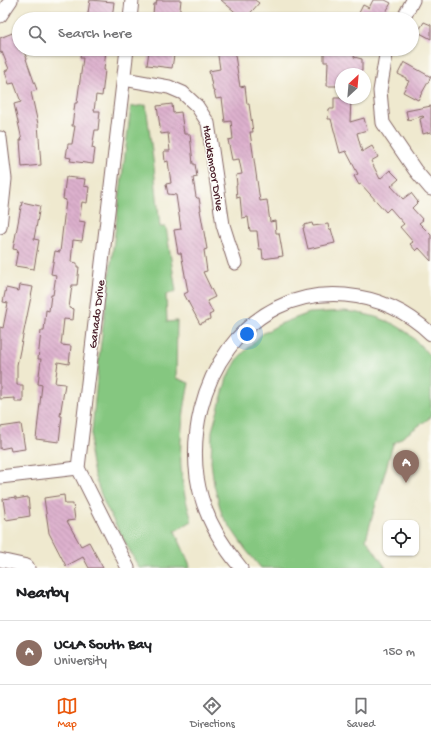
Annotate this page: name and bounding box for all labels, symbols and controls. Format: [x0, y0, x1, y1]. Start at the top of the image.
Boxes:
search box [12, 12, 419, 56]
icon: search [26, 23, 48, 45]
text: Search here [58, 25, 132, 43]
north arrow [335, 68, 371, 104]
street label: Hawksmoor Drive [198, 124, 226, 213]
street label: Ganado Drive [87, 278, 109, 349]
your location [237, 324, 257, 344]
pin: A [393, 450, 419, 483]
map controls [383, 520, 419, 556]
button: locate [383, 520, 419, 556]
text: Nearby [16, 584, 69, 604]
text: UCLA South Bay [54, 636, 152, 654]
text: A [25, 645, 33, 660]
text: 150 m [383, 645, 415, 660]
text: University [54, 654, 107, 669]
tab: Map [56, 695, 78, 731]
tab: Directions [190, 695, 235, 731]
tab: Saved [347, 695, 375, 731]

